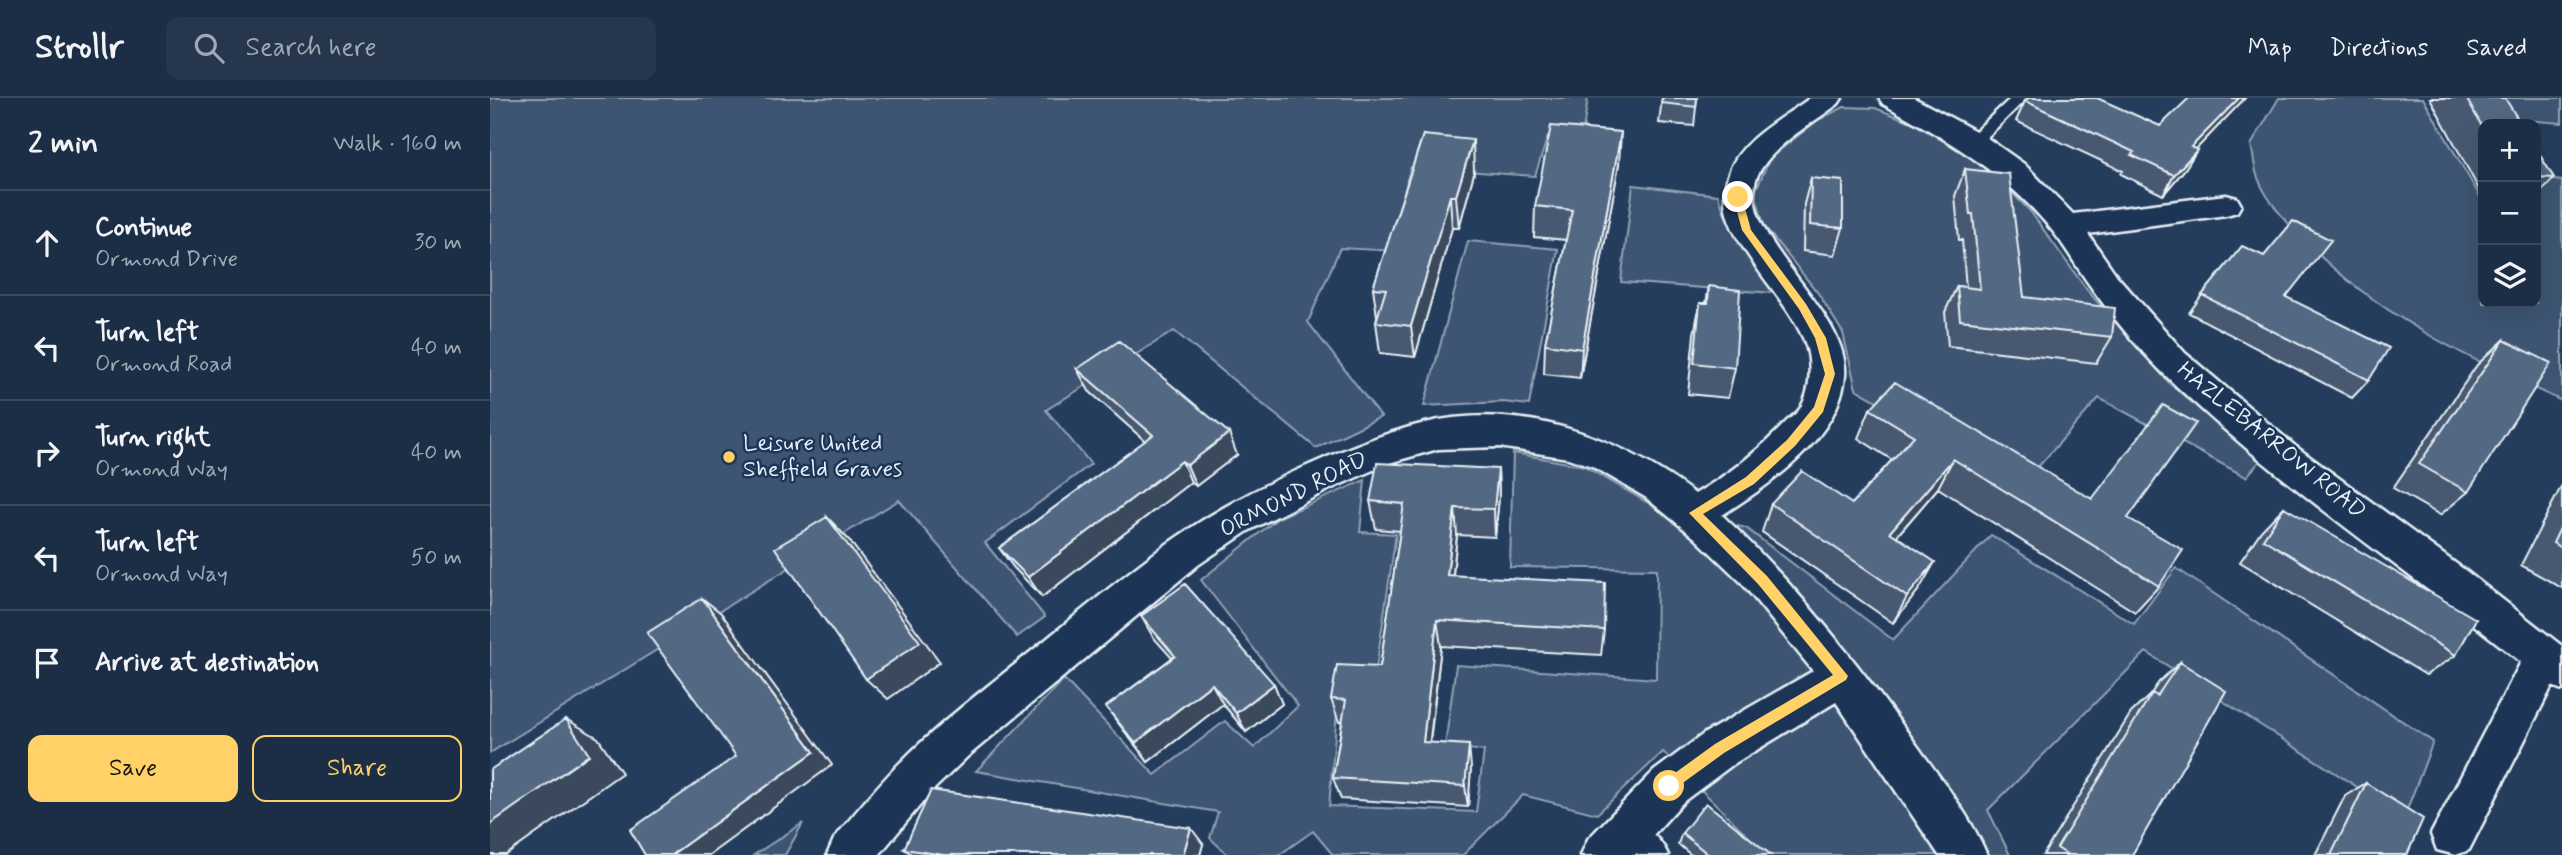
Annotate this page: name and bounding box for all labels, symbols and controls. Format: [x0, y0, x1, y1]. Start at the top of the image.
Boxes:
search box [166, 17, 656, 80]
text: Strollr [35, 26, 124, 70]
icon: search [190, 29, 228, 67]
text: Search here [246, 31, 377, 65]
text: Map [2248, 33, 2292, 64]
text: Directions [2330, 33, 2428, 64]
text: Saved [2466, 33, 2527, 64]
map controls [2478, 119, 2541, 308]
button: + [2478, 119, 2541, 182]
text: 2 min [28, 124, 98, 163]
text: Walk · 160 m [333, 129, 462, 159]
route end [1722, 181, 1753, 212]
button: − [2478, 182, 2541, 245]
text: Continue [95, 211, 192, 245]
icon: ahead [28, 224, 66, 262]
text: 30 m [414, 228, 462, 258]
text: Ormond Drive [95, 245, 238, 275]
button: layers [2478, 245, 2541, 308]
text: Turn left [95, 316, 199, 350]
icon: left [28, 329, 66, 367]
text: 40 m [411, 333, 462, 363]
text: Ormond Road [95, 350, 232, 380]
street label: HAZLEBARROW ROAD [2170, 355, 2372, 527]
text: Turn right [95, 421, 211, 455]
place label: Leisure United Sheffield Graves [743, 429, 902, 485]
icon: right [28, 434, 66, 472]
text: 40 m [411, 438, 462, 468]
street label: ORMOND ROAD [1215, 445, 1373, 545]
marker: Leisure United Sheffield Graves [721, 449, 737, 465]
text: Ormond Way [95, 455, 228, 485]
text: Turn left [95, 526, 199, 560]
icon: left [28, 539, 66, 577]
text: 50 m [411, 543, 462, 573]
text: Ormond Way [95, 560, 228, 590]
icon: arrive [28, 644, 66, 682]
text: Arrive at destination [95, 646, 319, 680]
button: Save [28, 735, 238, 802]
button: Share [252, 735, 462, 802]
route start [1653, 770, 1684, 801]

